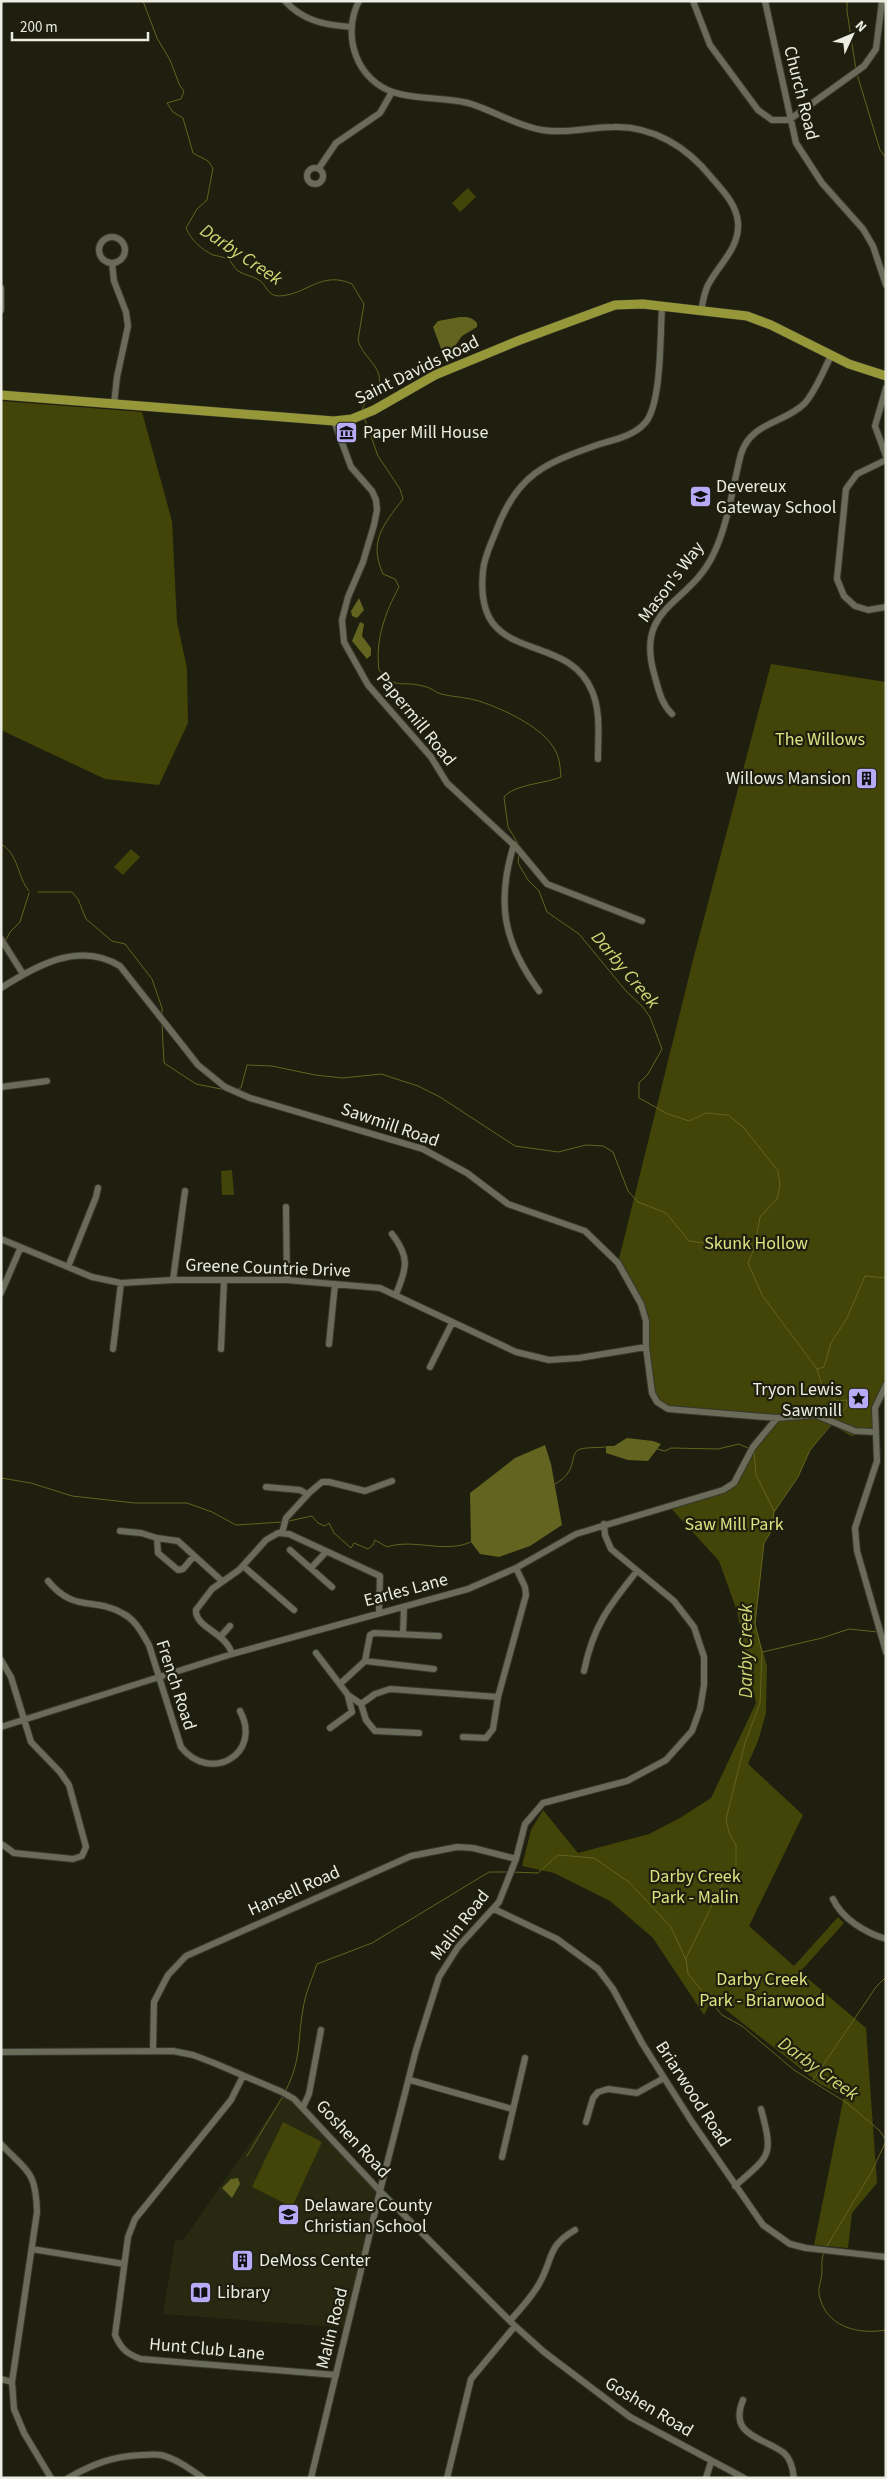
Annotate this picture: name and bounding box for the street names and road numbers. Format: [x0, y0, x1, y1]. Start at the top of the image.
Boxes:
street label: Church Road [777, 43, 825, 143]
street label: Saint Davids Road [351, 329, 483, 411]
street label: Mason's Way [632, 536, 710, 628]
street label: Papermill Road [370, 667, 462, 771]
street label: Sawmill Road [338, 1097, 442, 1153]
street label: Greene Countrie Drive [185, 1253, 351, 1283]
street label: Earles Lane [361, 1567, 451, 1613]
street label: French Road [150, 1637, 202, 1733]
street label: Hansell Road [244, 1860, 344, 1922]
street label: Malin Road [425, 1884, 495, 1966]
street label: Briarwood Road [649, 2036, 737, 2152]
street label: Goshen Road [310, 2094, 396, 2184]
street label: Malin Road [310, 2285, 354, 2371]
street label: Hunt Club Lane [148, 2331, 266, 2367]
street label: Goshen Road [600, 2371, 698, 2443]

